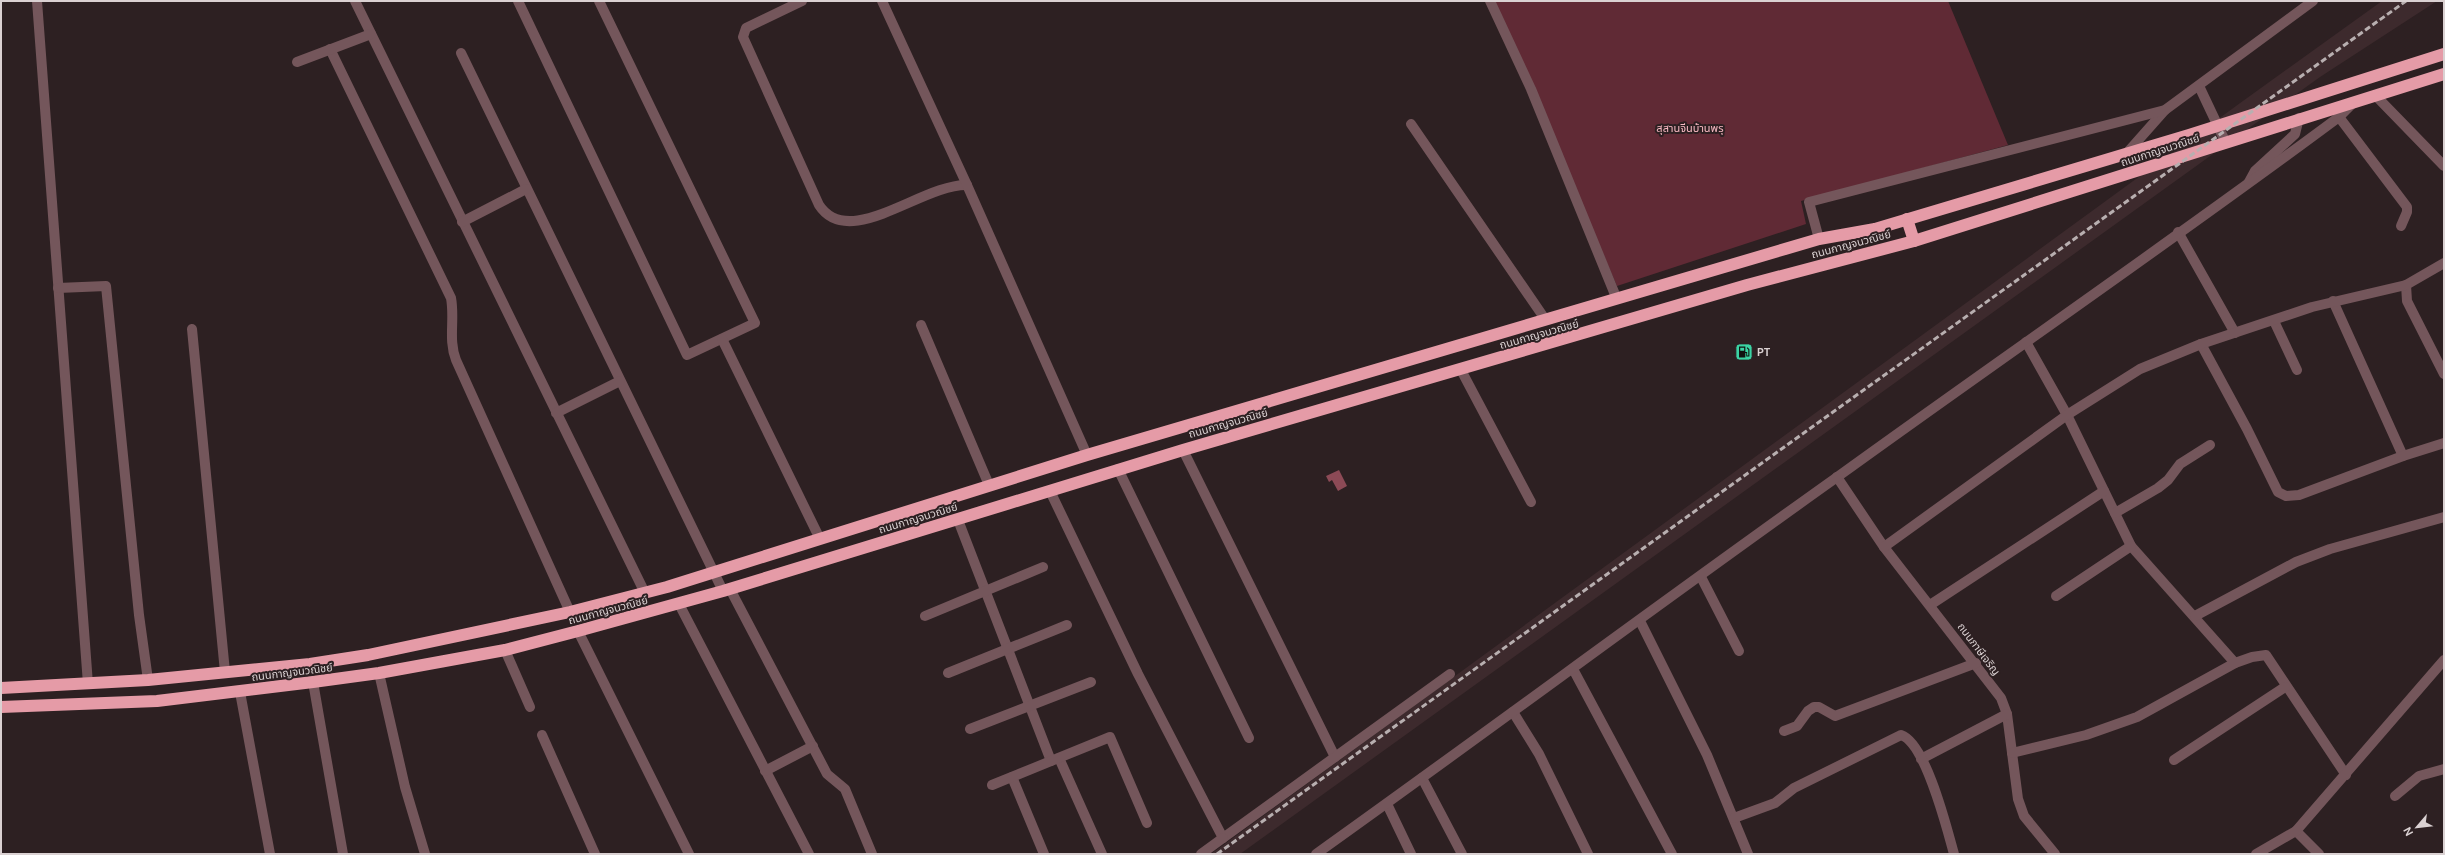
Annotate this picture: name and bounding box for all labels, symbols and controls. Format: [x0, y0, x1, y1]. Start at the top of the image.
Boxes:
park label: สุสานจีนบ้านพรุ [1656, 121, 1724, 135]
street label: ถนนกาญจนวณิชย์ [2119, 131, 2201, 169]
street label: ถนนกาญจนวณิชย์ [1810, 227, 1892, 261]
street label: ถนนกาญจนวณิชย์ [1498, 316, 1580, 352]
fuel station icon: PT [1734, 342, 1754, 362]
place label: PT [1757, 345, 1771, 359]
street label: ถนนกาญจนวณิชย์ [1187, 405, 1269, 441]
street label: ถนนกาญจนวณิชย์ [877, 499, 959, 537]
street label: ถนนกาญจนวณิชย์ [567, 593, 649, 627]
street label: ถนนภาษีเจริญ [1955, 620, 2003, 678]
street label: ถนนกาญจนวณิชย์ [251, 660, 334, 684]
north arrow [2397, 807, 2437, 847]
text: N [2400, 825, 2416, 839]

